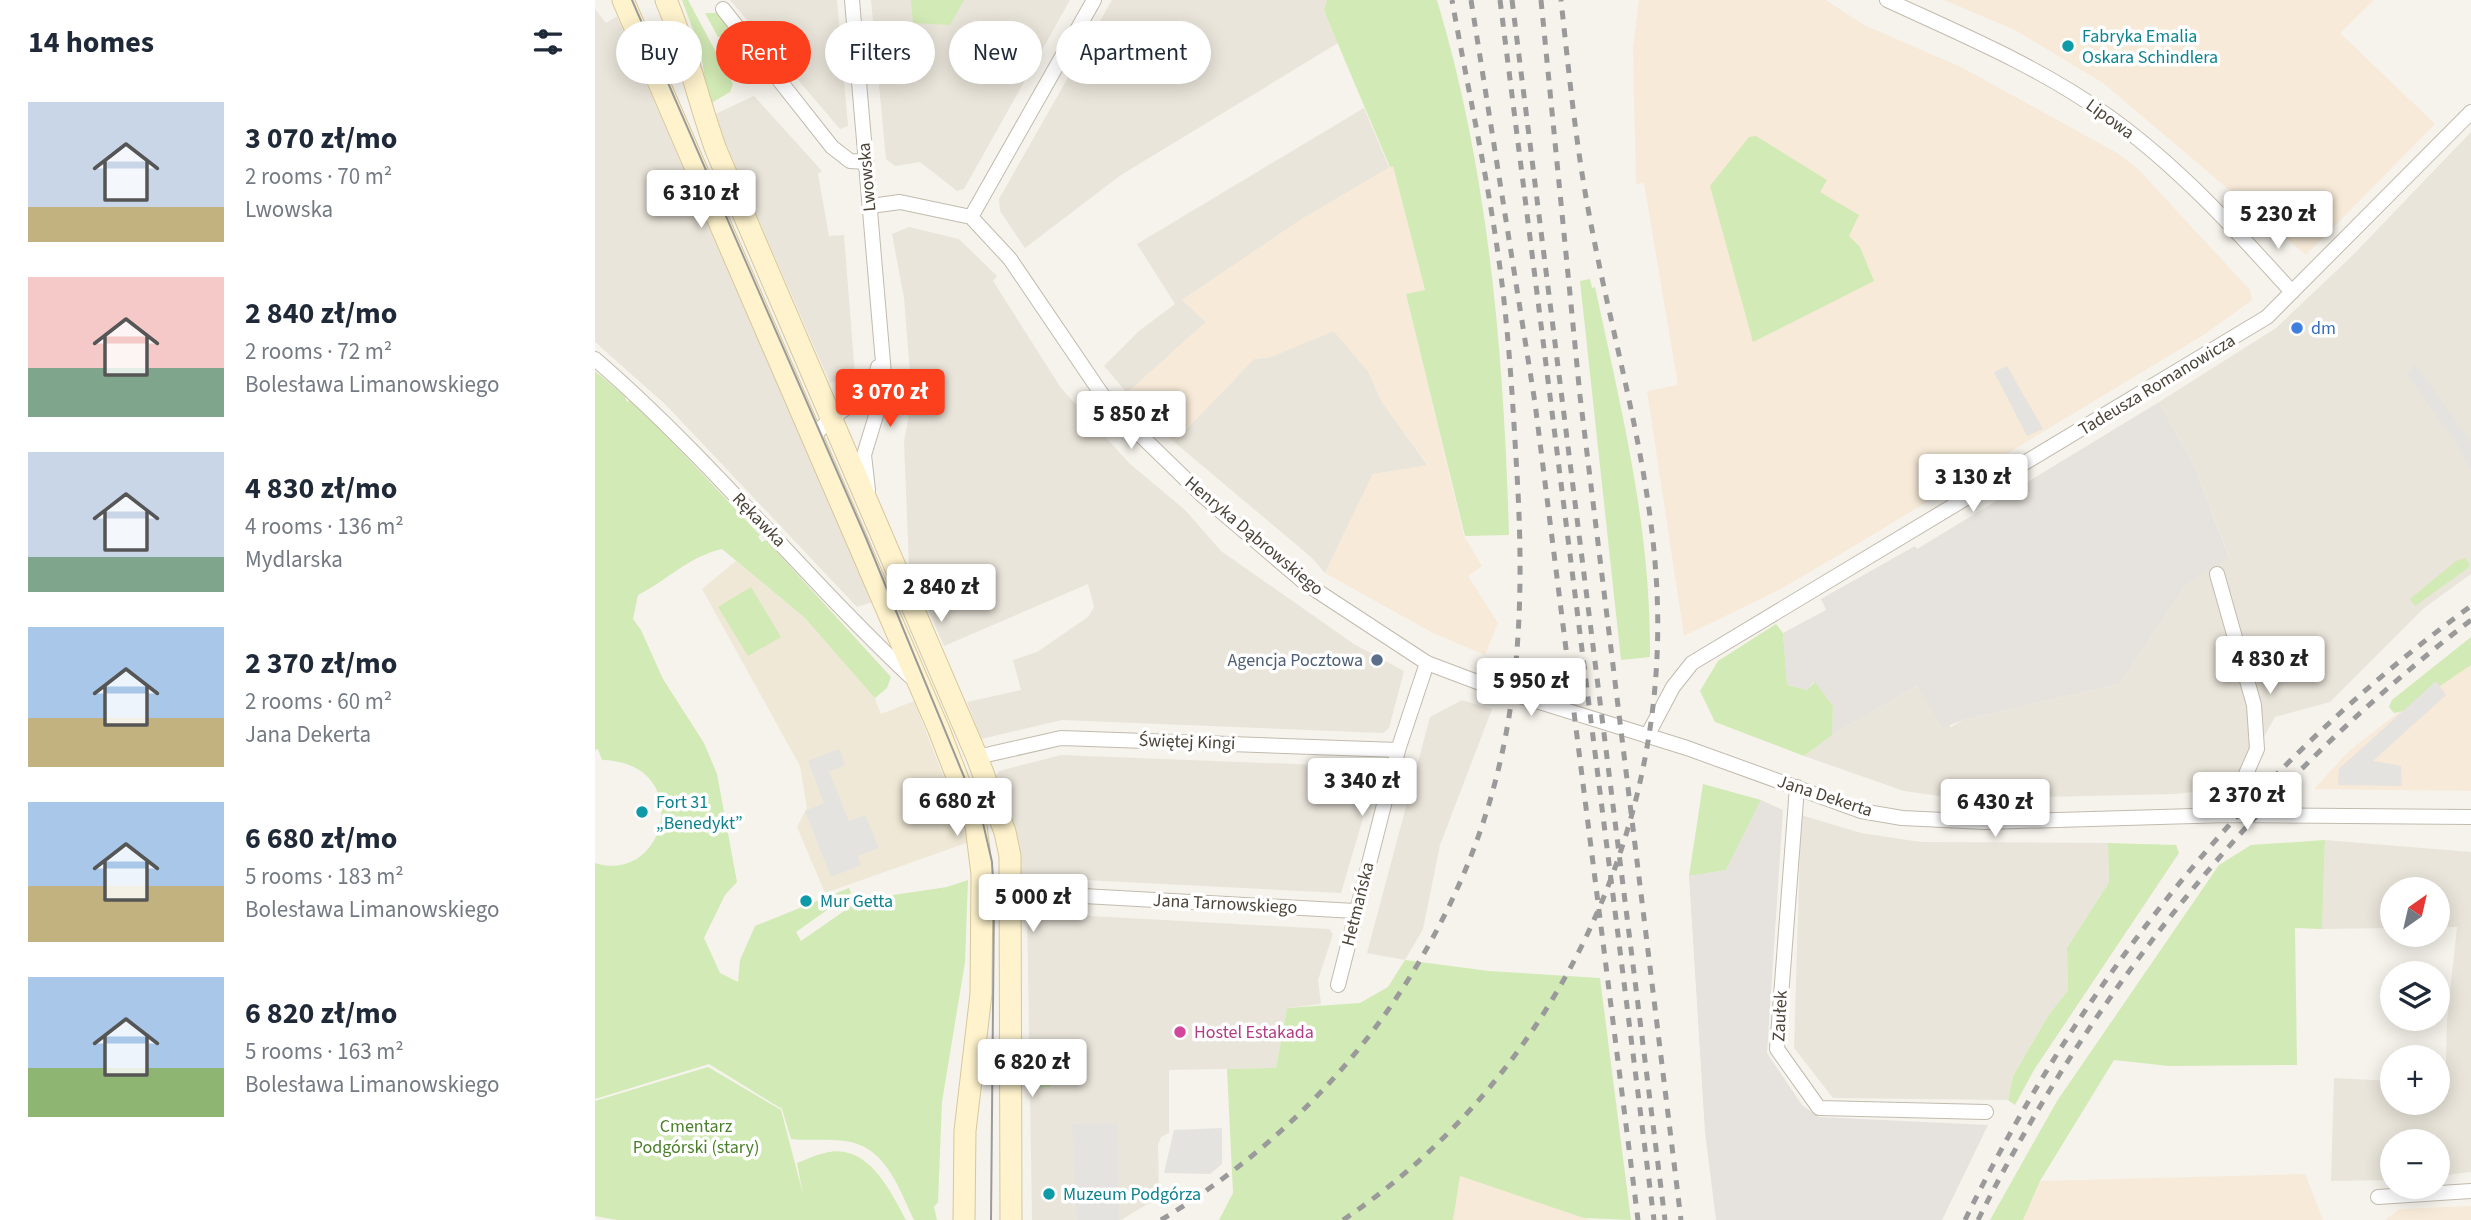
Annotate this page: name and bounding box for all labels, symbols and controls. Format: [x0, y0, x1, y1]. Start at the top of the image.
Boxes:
text: 14 homes [28, 21, 154, 64]
chip: Buy [616, 21, 702, 84]
chip: Rent [716, 21, 811, 84]
chip: Filters [825, 21, 935, 84]
chip: New [949, 21, 1042, 84]
chip: Apartment [1056, 21, 1211, 84]
icon: filters [529, 23, 567, 61]
place label: Fabryka Emalia Oskara Schindlera [2082, 24, 2218, 70]
marker: Fabryka Emalia Oskara Schindlera [2060, 38, 2076, 54]
street label: Lipowa [2081, 93, 2139, 145]
text: 3 070 zł/mo [245, 117, 397, 160]
icon: home [84, 130, 168, 214]
street label: Lwowska [852, 142, 882, 212]
text: 2 rooms · 70 m² [245, 160, 392, 193]
pin: 6 310 zł [629, 170, 773, 230]
text: 6 310 zł [663, 176, 739, 209]
pin: 5 230 zł [2206, 191, 2350, 251]
text: Lwowska [245, 193, 333, 226]
text: 5 230 zł [2240, 197, 2316, 230]
text: 2 840 zł/mo [245, 292, 397, 335]
icon: home [84, 305, 168, 389]
place label: dm [2311, 316, 2336, 341]
marker: dm [2289, 320, 2305, 336]
street label: Tadeusza Romanowicza [2074, 328, 2240, 442]
text: 2 rooms · 72 m² [245, 335, 392, 368]
text: Bolesława Limanowskiego [245, 368, 499, 401]
pin: 3 070 zł [818, 370, 962, 429]
text: 3 070 zł [852, 375, 928, 408]
pin: 5 850 zł [1059, 392, 1203, 451]
text: 5 850 zł [1093, 397, 1169, 430]
pin: 3 130 zł [1901, 454, 2045, 514]
text: 3 130 zł [1935, 460, 2011, 493]
text: 4 830 zł/mo [245, 467, 397, 510]
street label: Henryka Dąbrowskiego [1179, 470, 1329, 602]
icon: home [84, 480, 168, 564]
street label: Rękawka [727, 487, 791, 553]
text: 4 rooms · 136 m² [245, 510, 404, 543]
text: Mydlarska [245, 543, 343, 576]
pin: 2 840 zł [869, 564, 1013, 624]
text: 2 840 zł [903, 570, 979, 603]
pin: 4 830 zł [2198, 636, 2342, 696]
text: 2 370 zł/mo [245, 642, 397, 685]
text: 4 830 zł [2232, 642, 2308, 675]
place label: Agencja Pocztowa [1228, 648, 1363, 673]
marker: Agencja Pocztowa [1369, 652, 1385, 668]
icon: home [84, 655, 168, 739]
pin: 5 950 zł [1459, 658, 1603, 718]
text: 5 950 zł [1493, 664, 1569, 697]
text: 2 rooms · 60 m² [245, 685, 392, 718]
text: Jana Dekerta [245, 718, 371, 751]
street label: Świętej Kingi [1138, 728, 1236, 756]
pin: 3 340 zł [1290, 758, 1434, 818]
text: 3 340 zł [1324, 764, 1400, 797]
street label: Jana Dekerta [1774, 769, 1876, 823]
pin: 2 370 zł [2175, 772, 2319, 832]
pin: 6 680 zł [885, 778, 1029, 838]
text: 2 370 zł [2209, 778, 2285, 811]
pin: 6 430 zł [1923, 780, 2067, 839]
text: 6 680 zł [919, 784, 995, 817]
text: 6 430 zł [1957, 785, 2033, 818]
place label: Fort 31 „Benedykt” [656, 790, 743, 836]
marker: Fort 31 „Benedykt” [634, 804, 650, 820]
text: 6 680 zł/mo [245, 817, 397, 860]
icon: home [84, 830, 168, 914]
street label: Hetmańska [1335, 859, 1381, 949]
text: 5 rooms · 183 m² [245, 860, 404, 893]
pin: 5 000 zł [961, 874, 1105, 934]
north arrow [2380, 877, 2450, 947]
map controls [2380, 877, 2450, 1199]
text: 5 000 zł [995, 880, 1071, 913]
street label: Jana Tarnowskiego [1152, 888, 1298, 920]
place label: Mur Getta [820, 889, 893, 914]
text: Bolesława Limanowskiego [245, 893, 499, 926]
marker: Mur Getta [798, 893, 814, 909]
button: layers [2380, 961, 2450, 1031]
street label: Zaułek [1766, 990, 1794, 1042]
text: 6 820 zł/mo [245, 992, 397, 1035]
icon: home [84, 1005, 168, 1089]
place label: Hostel Estakada [1194, 1020, 1314, 1045]
marker: Hostel Estakada [1172, 1024, 1188, 1040]
text: 5 rooms · 163 m² [245, 1035, 404, 1068]
pin: 6 820 zł [960, 1040, 1104, 1099]
text: 6 820 zł [994, 1045, 1070, 1078]
button: + [2380, 1045, 2450, 1115]
text: Bolesława Limanowskiego [245, 1068, 499, 1101]
park label: Cmentarz Podgórski (stary) [633, 1114, 759, 1160]
button: − [2380, 1129, 2450, 1199]
place label: Muzeum Podgórza [1063, 1182, 1201, 1207]
marker: Muzeum Podgórza [1041, 1186, 1057, 1202]

